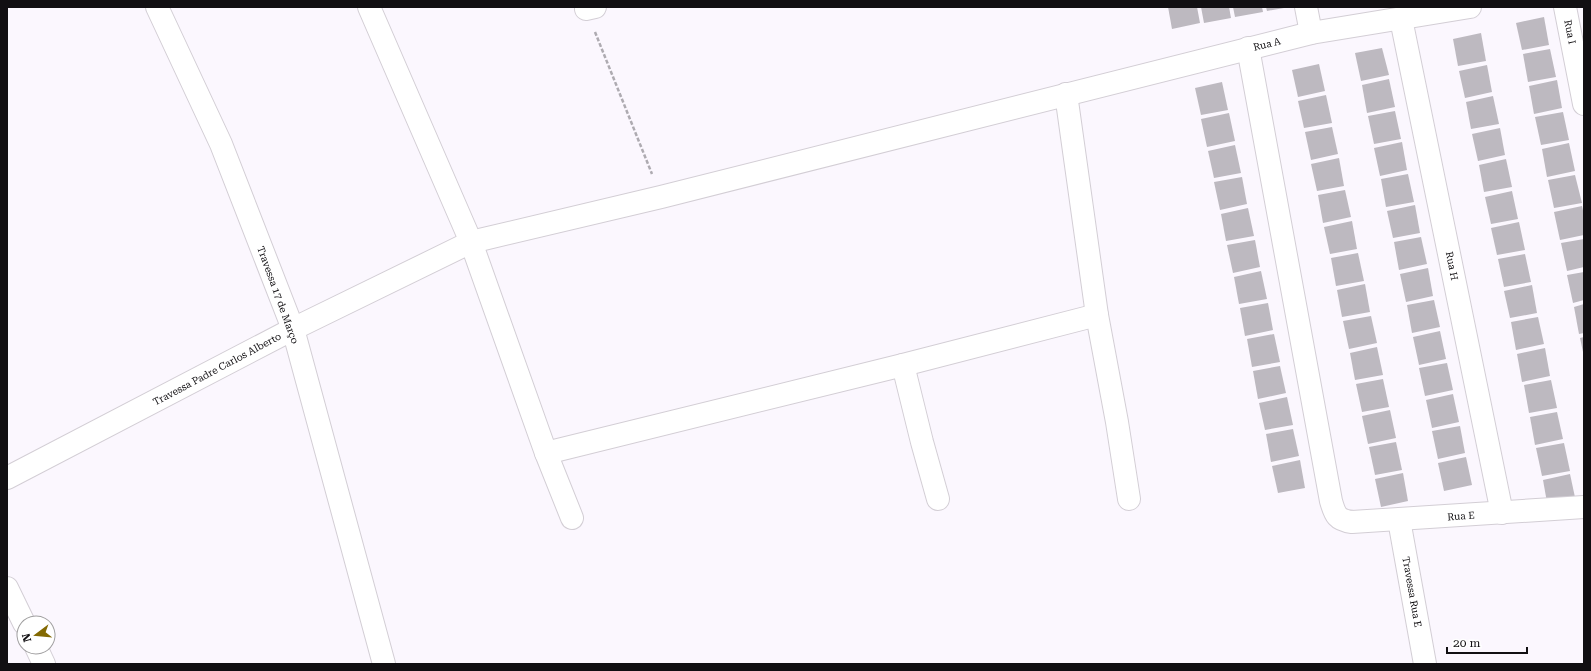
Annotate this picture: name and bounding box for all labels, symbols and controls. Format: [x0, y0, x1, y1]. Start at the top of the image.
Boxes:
street label: Rua I [1562, 19, 1578, 45]
street label: Rua A [1252, 35, 1282, 53]
street label: Travessa 17 de Março [255, 245, 301, 345]
street label: Rua H [1444, 251, 1460, 281]
street label: Travessa Padre Carlos Alberto [151, 330, 283, 408]
street label: Rua E [1447, 510, 1475, 522]
street label: Travessa Rua E [1400, 556, 1424, 628]
north arrow [16, 615, 56, 655]
scale bar [1447, 629, 1527, 655]
text: N [19, 631, 34, 643]
text: 20 m [1453, 636, 1480, 650]

